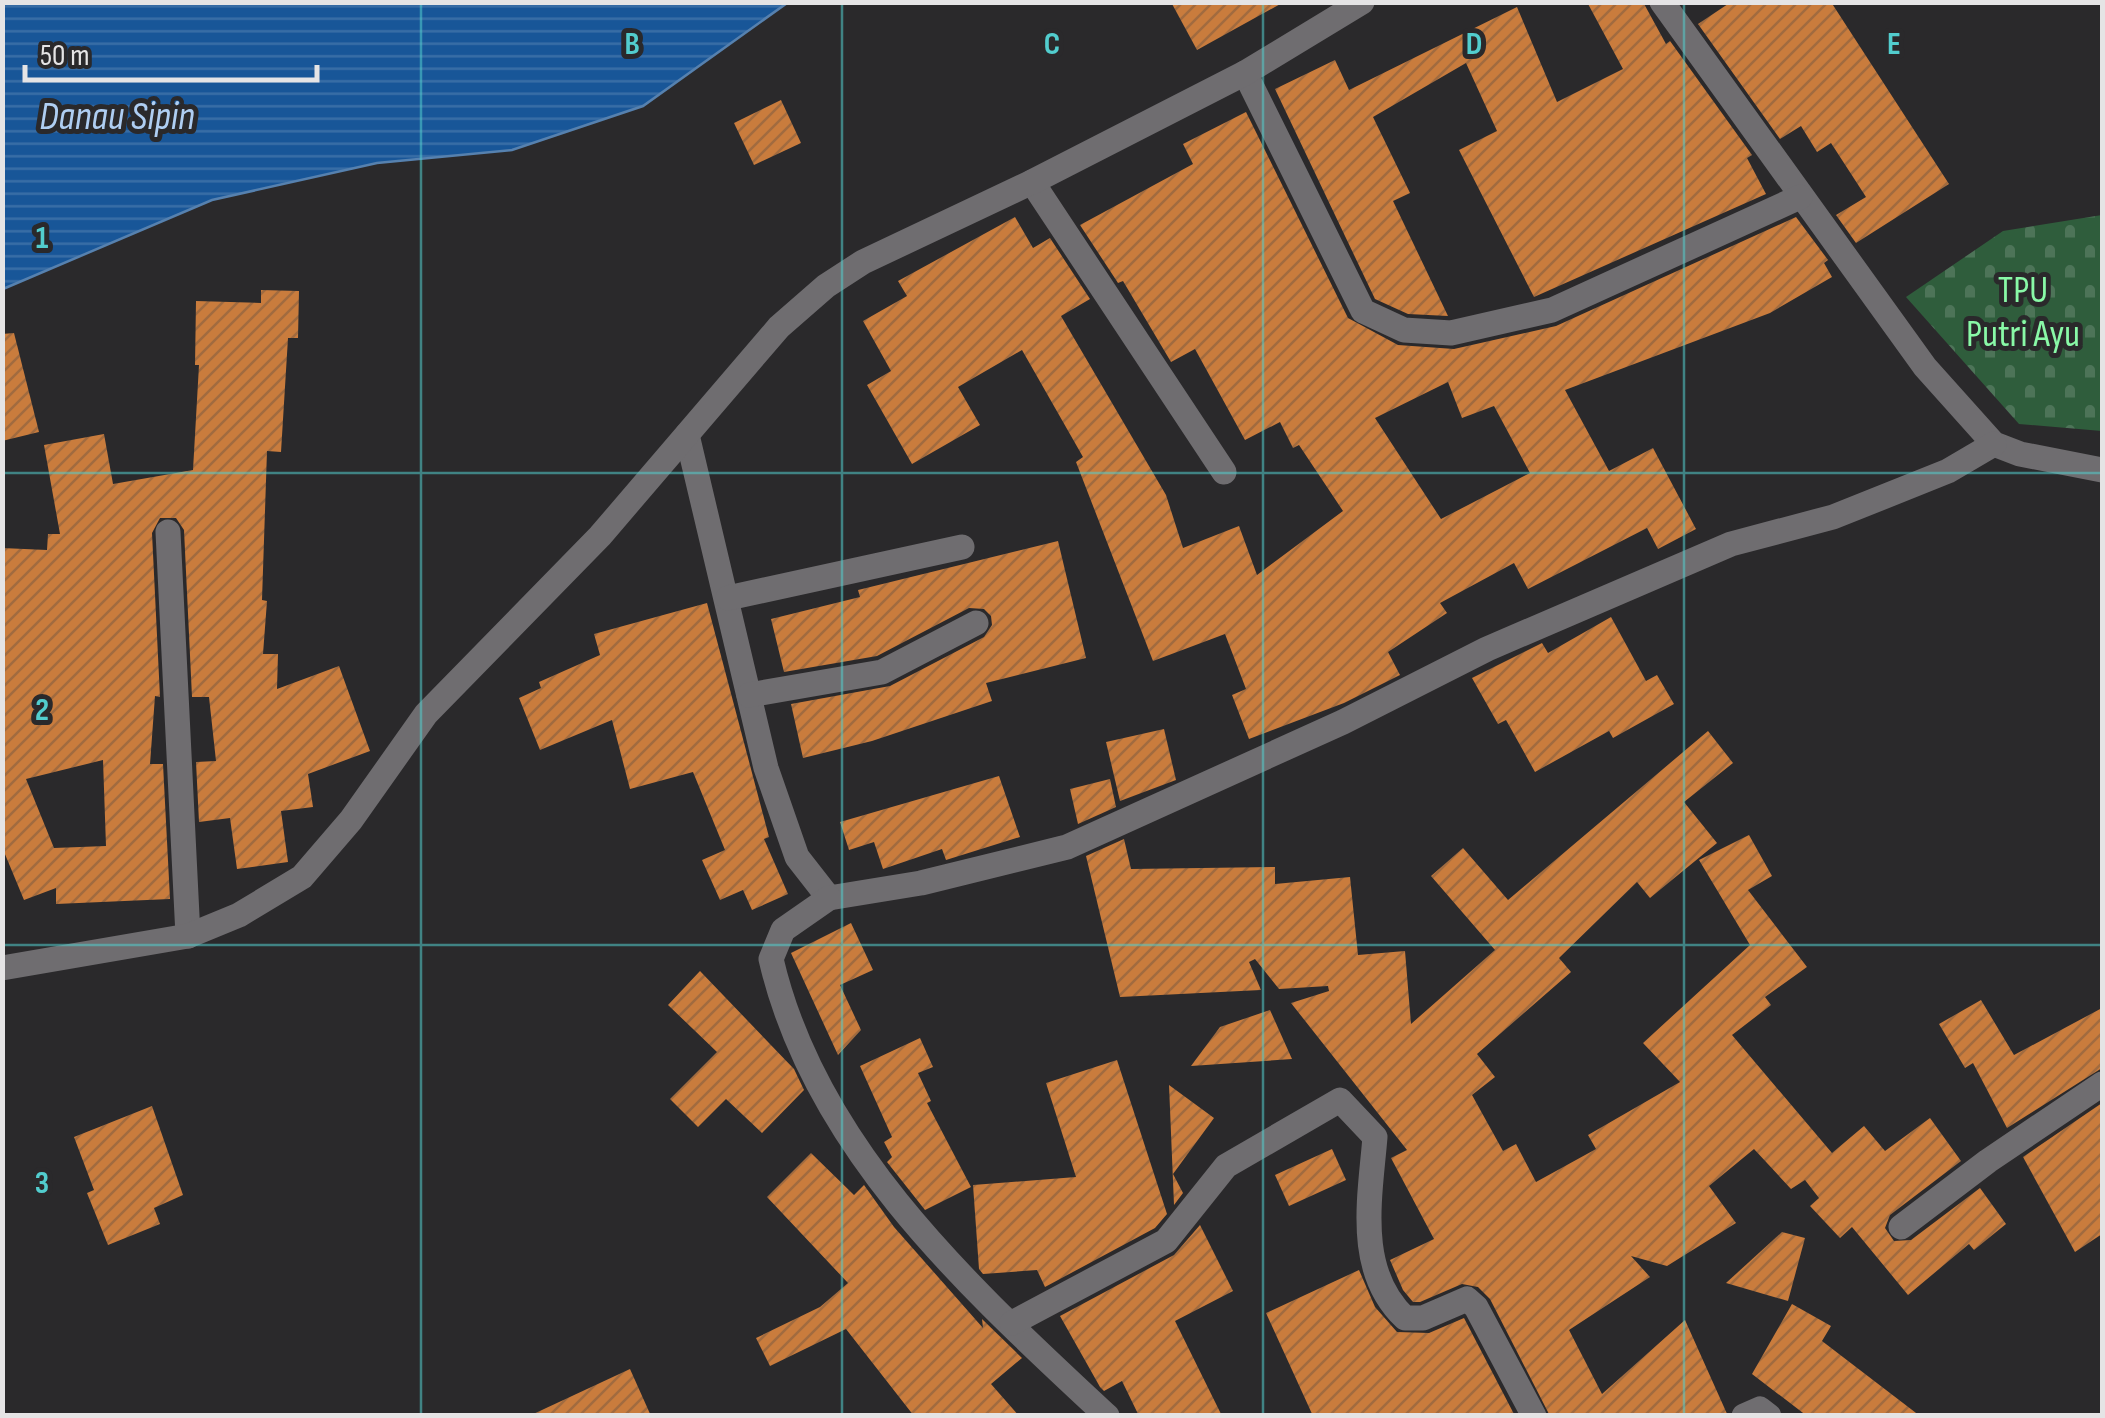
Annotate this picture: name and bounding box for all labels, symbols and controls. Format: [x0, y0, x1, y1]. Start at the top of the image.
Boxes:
scale bar [25, 20, 318, 82]
text: B [624, 25, 640, 64]
text: C [1044, 25, 1060, 64]
text: D [1466, 25, 1482, 64]
text: E [1887, 25, 1901, 64]
text: 50 m [40, 38, 89, 74]
water label: Danau Sipin [39, 93, 195, 141]
text: 1 [36, 219, 49, 258]
park label: TPU Putri Ayu [1966, 268, 2080, 357]
text: 2 [35, 691, 49, 730]
text: 3 [35, 1164, 49, 1203]

